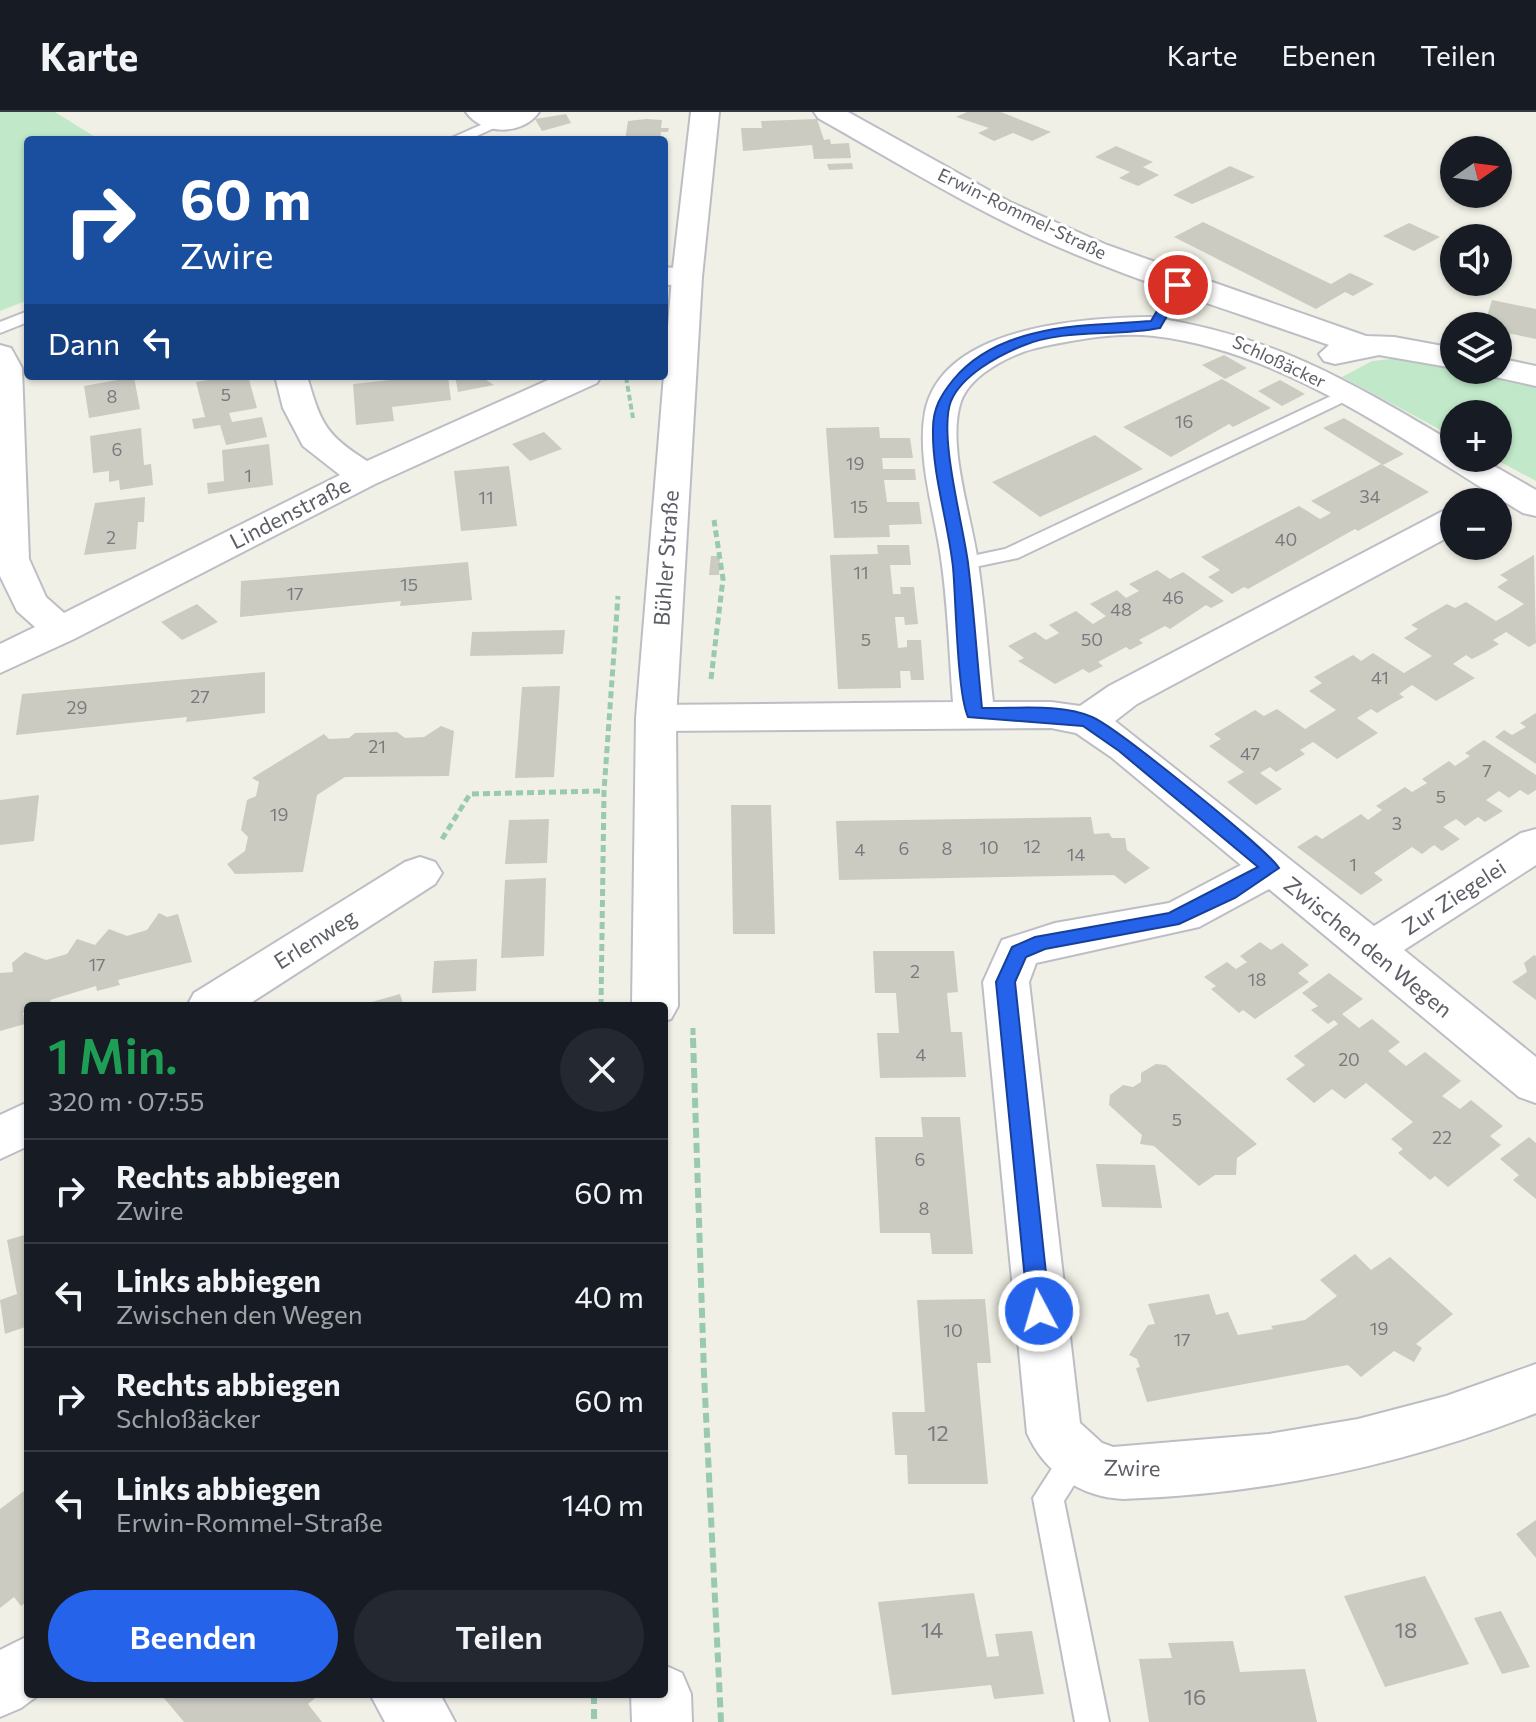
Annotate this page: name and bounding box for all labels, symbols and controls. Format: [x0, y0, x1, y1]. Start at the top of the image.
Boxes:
text: Karte [40, 32, 138, 79]
text: Karte [1167, 38, 1238, 72]
text: Ebenen [1282, 38, 1376, 72]
text: Teilen [1420, 38, 1496, 72]
north arrow [1440, 136, 1512, 208]
map controls [1440, 136, 1512, 560]
text: 60 m [180, 163, 311, 232]
street label: Erwin-Rommel-Straße [935, 163, 1110, 263]
icon: right [48, 168, 152, 272]
button: sound [1440, 224, 1512, 296]
text: Zwire [180, 232, 274, 276]
pin [1144, 251, 1212, 319]
icon: arrive [1156, 263, 1200, 307]
button: layers [1440, 312, 1512, 384]
icon: left [136, 320, 180, 364]
text: Dann [48, 324, 120, 361]
street label: Schloßäcker [1229, 330, 1329, 392]
house number: 5 [221, 383, 231, 405]
house number: 8 [107, 385, 118, 407]
button: + [1440, 400, 1512, 472]
house number: 16 [1175, 410, 1193, 432]
house number: 6 [112, 438, 122, 460]
house number: 19 [846, 452, 864, 474]
house number: 1 [244, 464, 252, 486]
street label: Lindenstraße [225, 471, 355, 554]
house number: 34 [1359, 485, 1381, 507]
house number: 11 [478, 486, 494, 508]
button: − [1440, 488, 1512, 560]
street label: Bühler Straße [647, 489, 684, 627]
house number: 15 [850, 495, 868, 517]
house number: 2 [106, 526, 116, 548]
house number: 40 [1275, 528, 1297, 550]
house number: 11 [853, 561, 869, 583]
house number: 15 [400, 573, 418, 595]
house number: 17 [286, 582, 304, 604]
house number: 46 [1162, 586, 1184, 608]
house number: 48 [1110, 598, 1132, 620]
house number: 5 [861, 628, 871, 650]
house number: 50 [1081, 628, 1103, 650]
house number: 41 [1371, 666, 1389, 688]
house number: 27 [190, 685, 210, 707]
house number: 29 [67, 696, 87, 718]
house number: 21 [368, 735, 386, 757]
house number: 47 [1240, 742, 1260, 764]
house number: 7 [1482, 759, 1492, 781]
house number: 5 [1436, 785, 1446, 807]
house number: 19 [270, 803, 288, 825]
house number: 3 [1392, 812, 1402, 834]
house number: 12 [1023, 835, 1041, 857]
house number: 10 [979, 836, 999, 858]
house number: 6 [899, 837, 909, 859]
house number: 8 [942, 837, 953, 859]
house number: 4 [855, 838, 866, 860]
house number: 14 [1067, 843, 1085, 865]
house number: 1 [1349, 853, 1357, 875]
street label: Zur Ziegelei [1397, 853, 1511, 940]
street label: Zwischen den Wegen [1279, 870, 1458, 1023]
street label: Erlenweg [269, 903, 361, 974]
house number: 17 [88, 953, 106, 975]
house number: 2 [910, 960, 920, 982]
house number: 18 [1248, 968, 1266, 990]
text: 1 Min. [48, 1025, 178, 1084]
button: close [560, 1028, 644, 1112]
house number: 4 [916, 1043, 927, 1065]
house number: 20 [1338, 1048, 1360, 1070]
text: 320 m · 07:55 [48, 1085, 204, 1116]
house number: 5 [1172, 1108, 1182, 1130]
house number: 22 [1432, 1126, 1452, 1148]
house number: 6 [915, 1148, 925, 1170]
text: Rechts abbiegen [116, 1157, 341, 1194]
icon: right [48, 1169, 92, 1213]
text: 60 m [574, 1173, 644, 1210]
text: Zwire [116, 1194, 184, 1225]
house number: 8 [919, 1197, 930, 1219]
text: Links abbiegen [116, 1261, 321, 1298]
position arrow [997, 1269, 1081, 1353]
icon: left [48, 1273, 92, 1317]
text: 40 m [575, 1277, 644, 1314]
text: Zwischen den Wegen [116, 1298, 363, 1329]
house number: 19 [1370, 1317, 1388, 1339]
house number: 10 [943, 1319, 963, 1341]
house number: 17 [1173, 1328, 1191, 1350]
text: Rechts abbiegen [116, 1365, 341, 1402]
icon: right [48, 1377, 92, 1421]
text: 60 m [574, 1381, 644, 1418]
text: Schloßäcker [116, 1402, 261, 1433]
house number: 12 [927, 1419, 949, 1446]
street label: Zwire [1103, 1454, 1161, 1481]
text: Links abbiegen [116, 1469, 321, 1506]
icon: left [48, 1481, 92, 1525]
text: 140 m [562, 1485, 644, 1522]
text: Erwin-Rommel-Straße [116, 1506, 383, 1537]
button: Beenden [48, 1590, 338, 1682]
button: Teilen [354, 1590, 644, 1682]
house number: 14 [921, 1616, 943, 1643]
house number: 18 [1395, 1616, 1417, 1643]
house number: 16 [1184, 1683, 1206, 1710]

